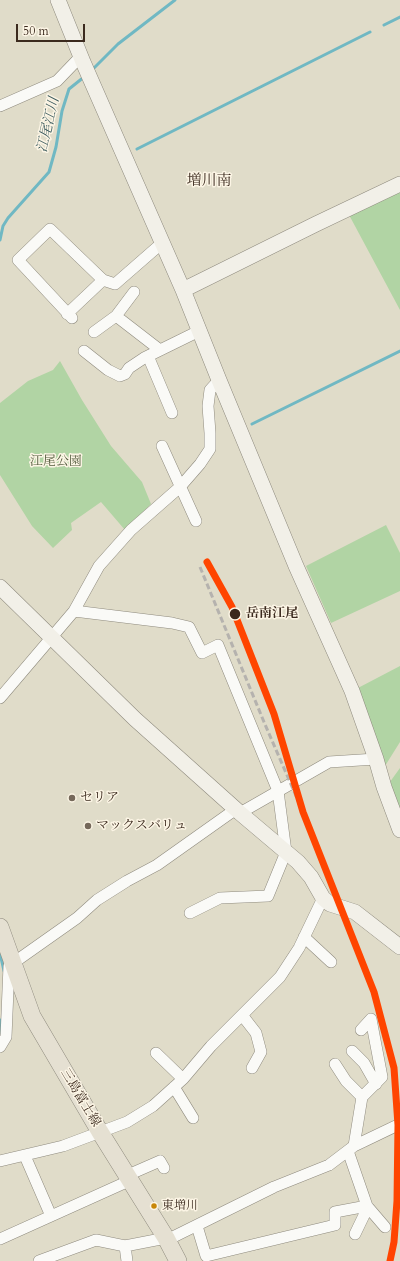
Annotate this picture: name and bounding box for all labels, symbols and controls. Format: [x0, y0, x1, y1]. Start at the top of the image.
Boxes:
scale bar [18, 16, 87, 42]
text: 50 m [23, 23, 49, 39]
water label: 江尾江川 [35, 96, 63, 154]
district label: 増川南 [187, 173, 231, 191]
park label: 江尾公園 [30, 454, 82, 470]
place label: 岳南江尾 [246, 606, 298, 622]
marker: 岳南江尾 [228, 607, 242, 621]
place label: セリア [80, 790, 119, 806]
marker: セリア [67, 793, 77, 803]
place label: マックスバリュ [96, 818, 187, 834]
marker: マックスバリュ [83, 821, 93, 831]
street label: 三島富士線 [57, 1066, 103, 1130]
place label: 東増川 [162, 1199, 198, 1213]
marker: 東増川 [149, 1201, 159, 1211]

